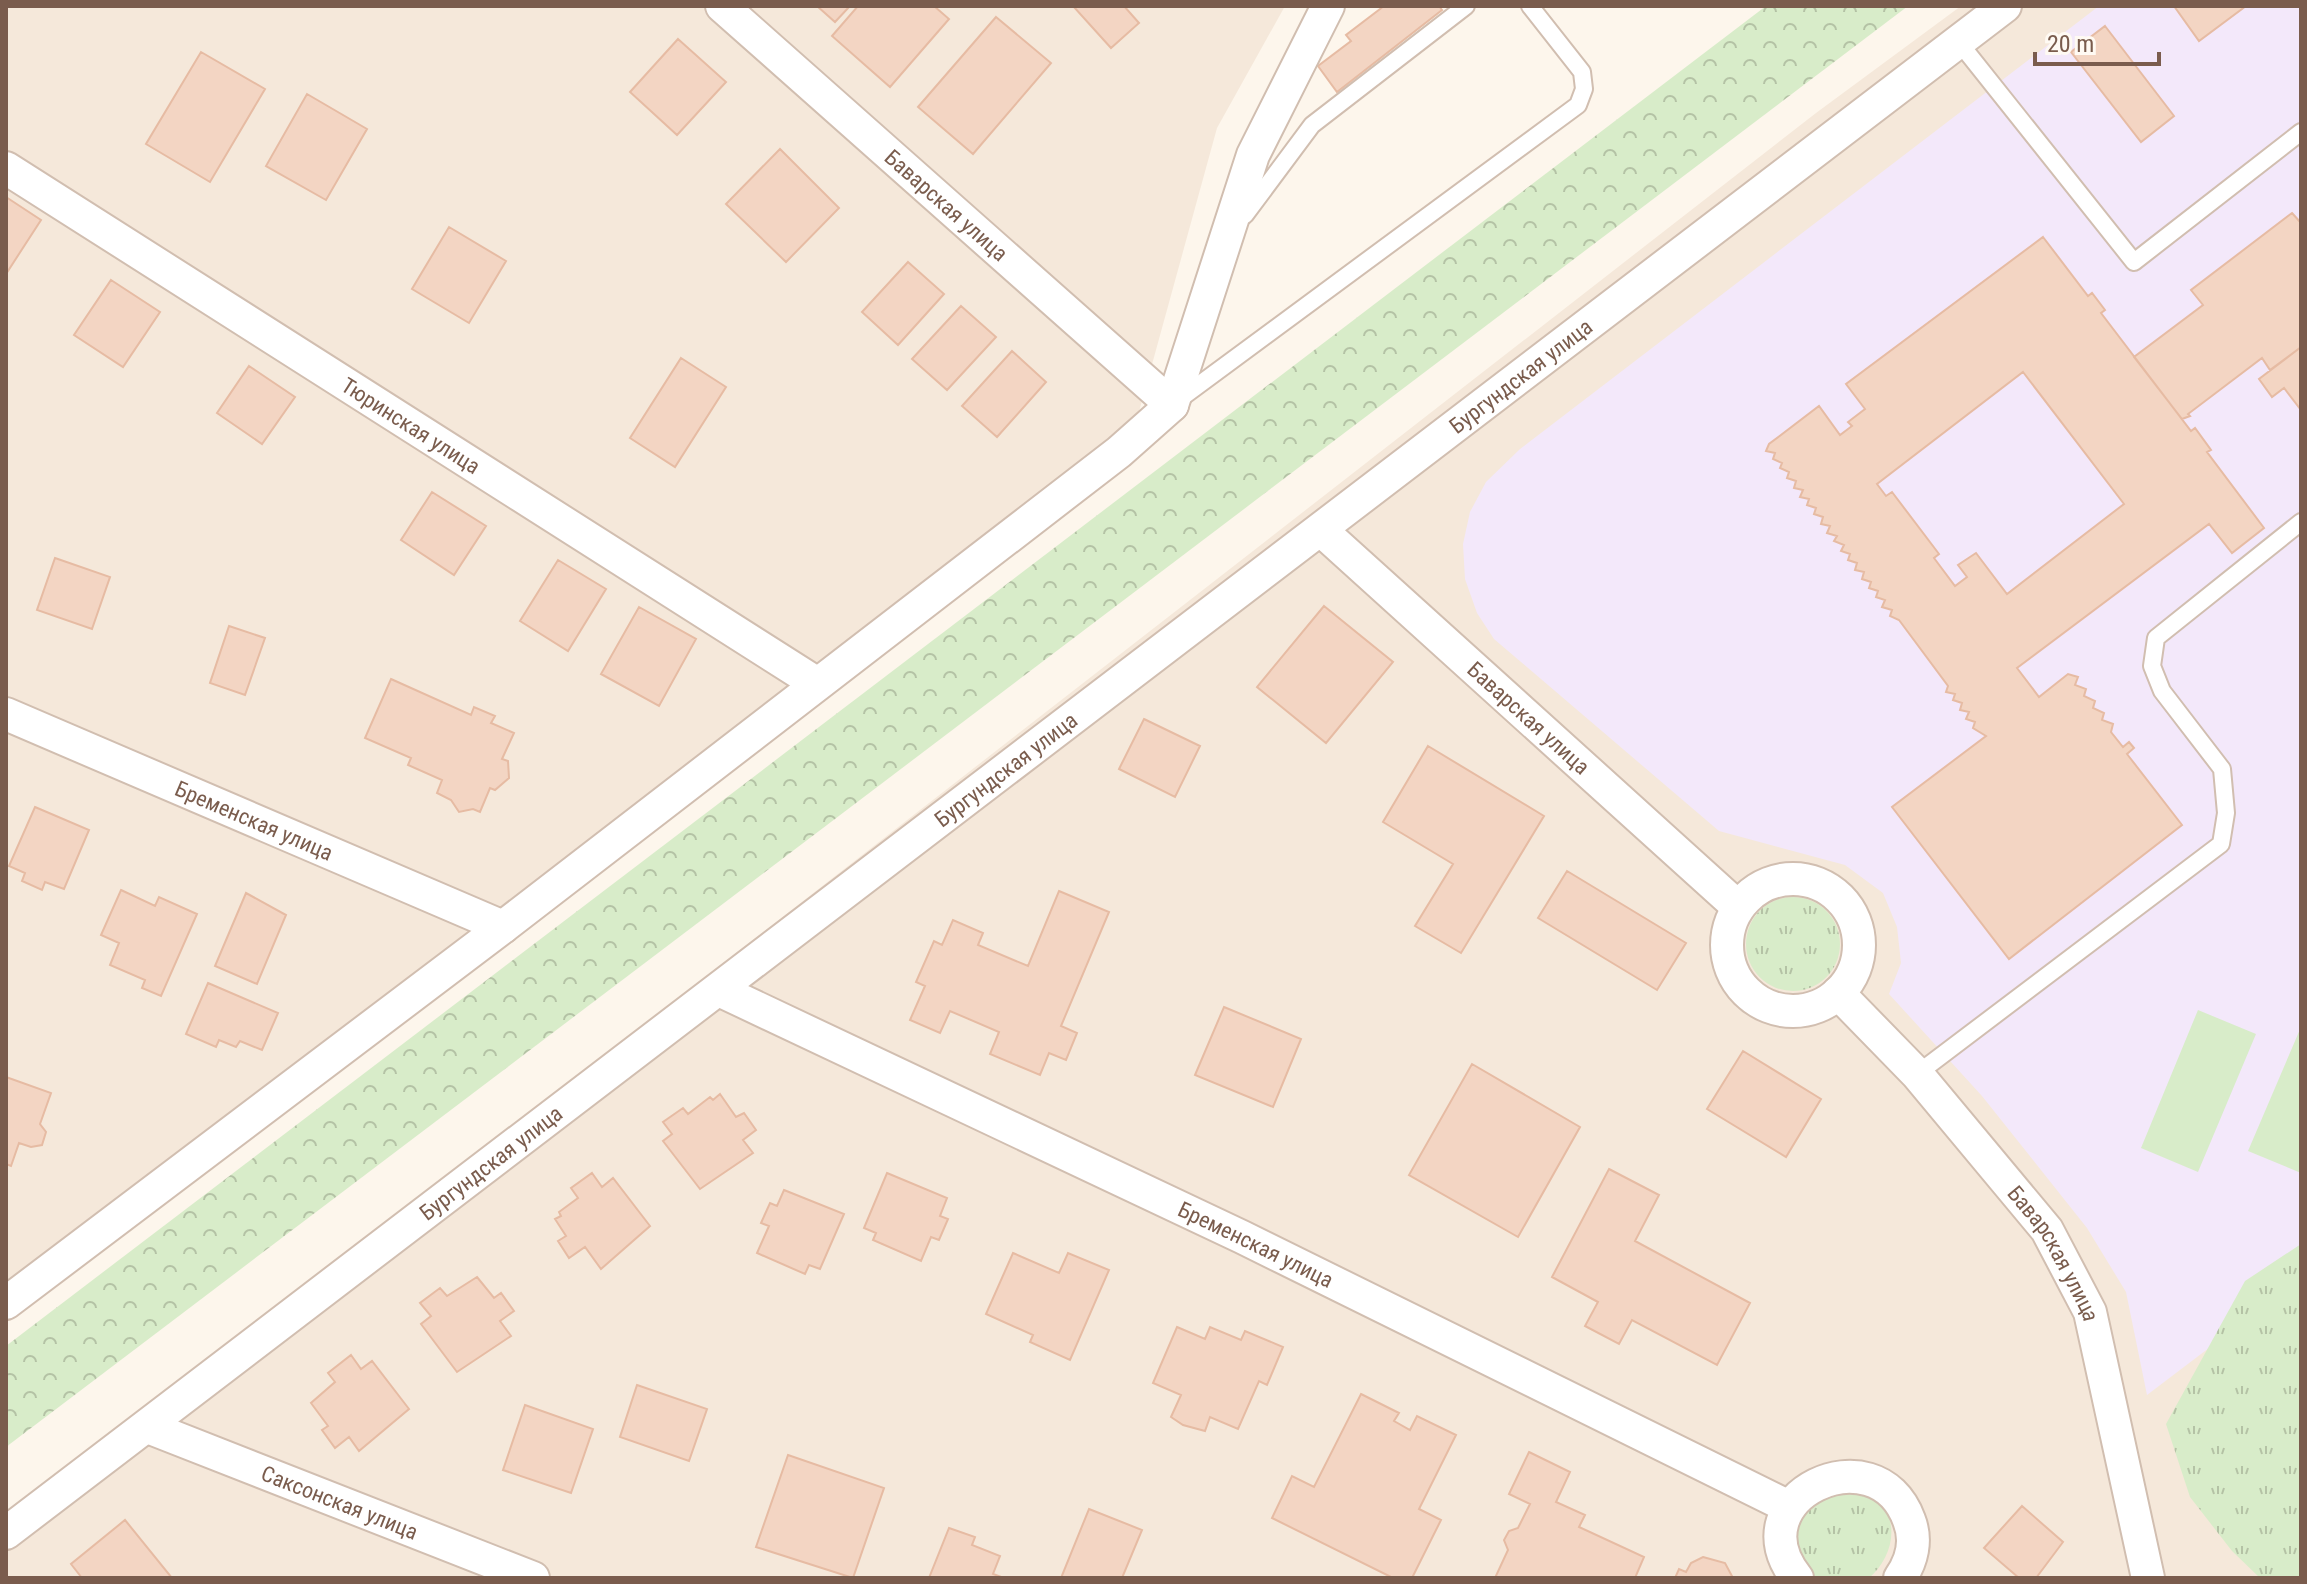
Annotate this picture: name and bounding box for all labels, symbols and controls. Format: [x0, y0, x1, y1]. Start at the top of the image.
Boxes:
scale bar [2035, 16, 2159, 66]
text: 20 m [2047, 30, 2094, 58]
street label: Баварская улица [880, 145, 1013, 266]
street label: Бургундская улица [1445, 314, 1597, 439]
street label: Тюринская улица [337, 373, 485, 479]
street label: Баварская улица [1462, 657, 1594, 780]
street label: Бургундская улица [930, 707, 1082, 832]
street label: Бременская улица [171, 776, 337, 866]
street label: Бургундская улица [415, 1101, 567, 1225]
street label: Баварская улица [2002, 1181, 2104, 1323]
street label: Бременская улица [1174, 1197, 1337, 1293]
street label: Саксонская улица [258, 1461, 421, 1545]

